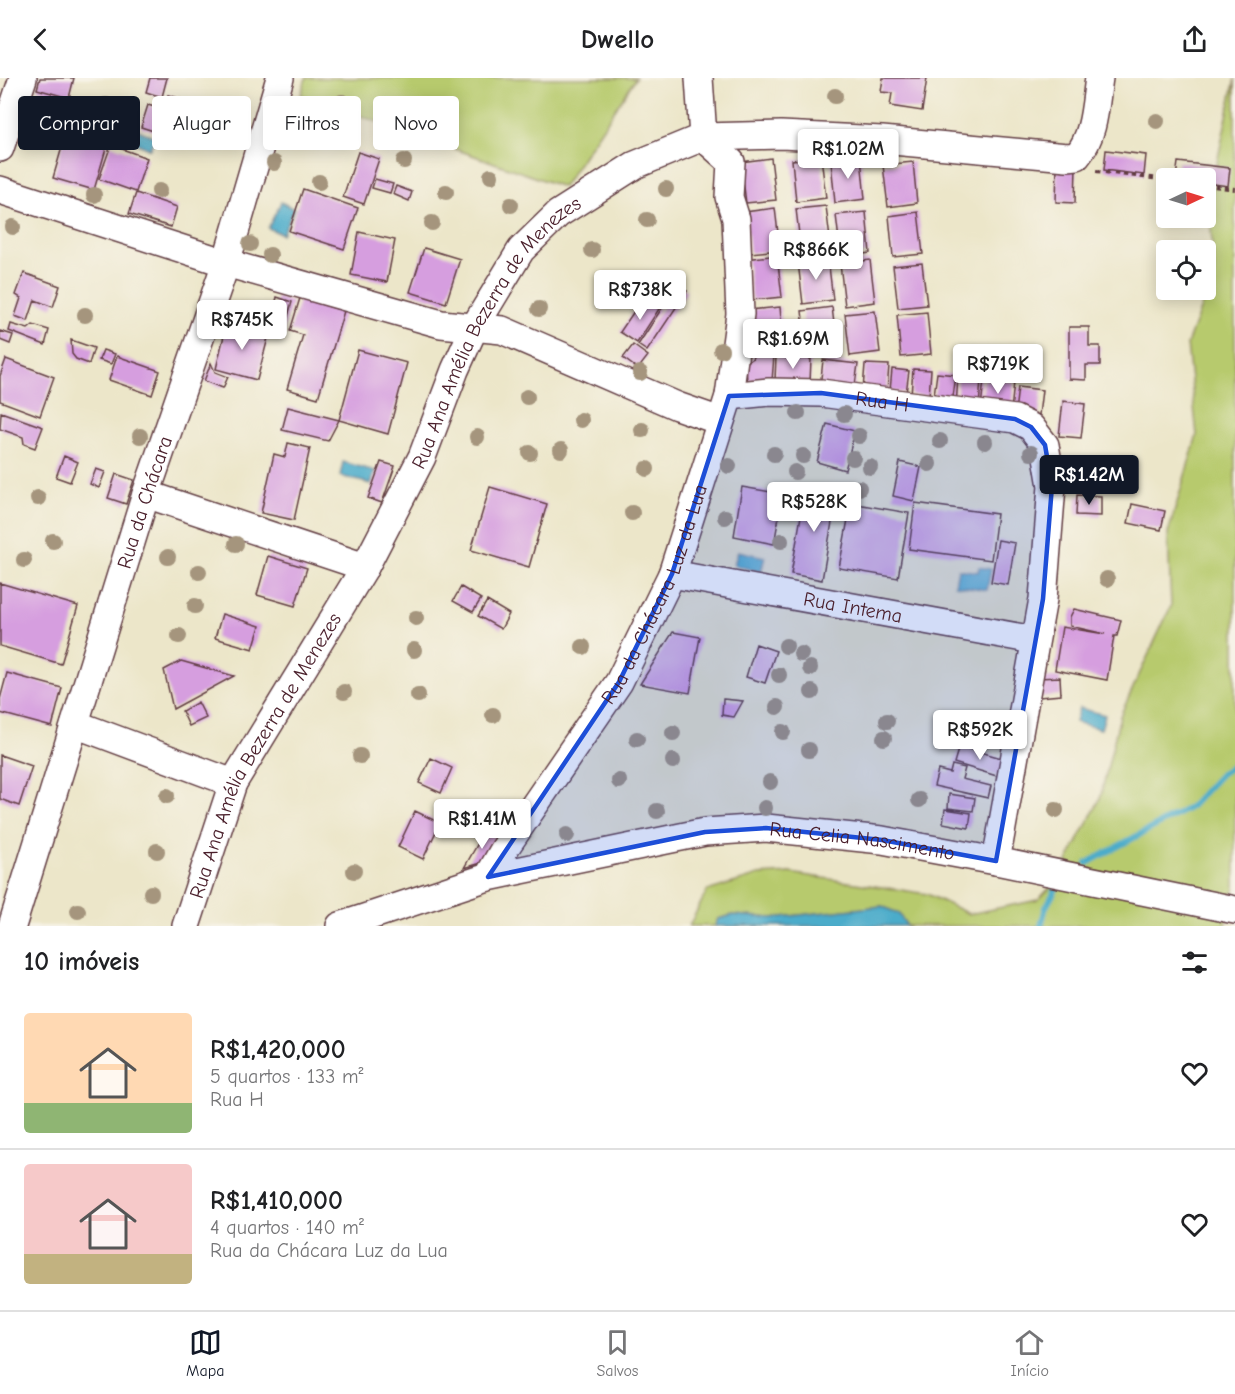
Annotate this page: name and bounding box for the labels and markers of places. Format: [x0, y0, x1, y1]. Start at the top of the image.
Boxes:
pin: R$1.02M [793, 129, 903, 180]
pin: R$866K [767, 230, 865, 281]
pin: R$738K [591, 270, 689, 321]
pin: R$745K [193, 300, 291, 351]
pin: R$1.69M [738, 319, 848, 370]
pin: R$719K [949, 344, 1047, 395]
pin: R$1.42M [1034, 455, 1144, 506]
pin: R$528K [765, 482, 863, 533]
pin: R$592K [931, 710, 1029, 761]
pin: R$1.41M [427, 799, 537, 850]

